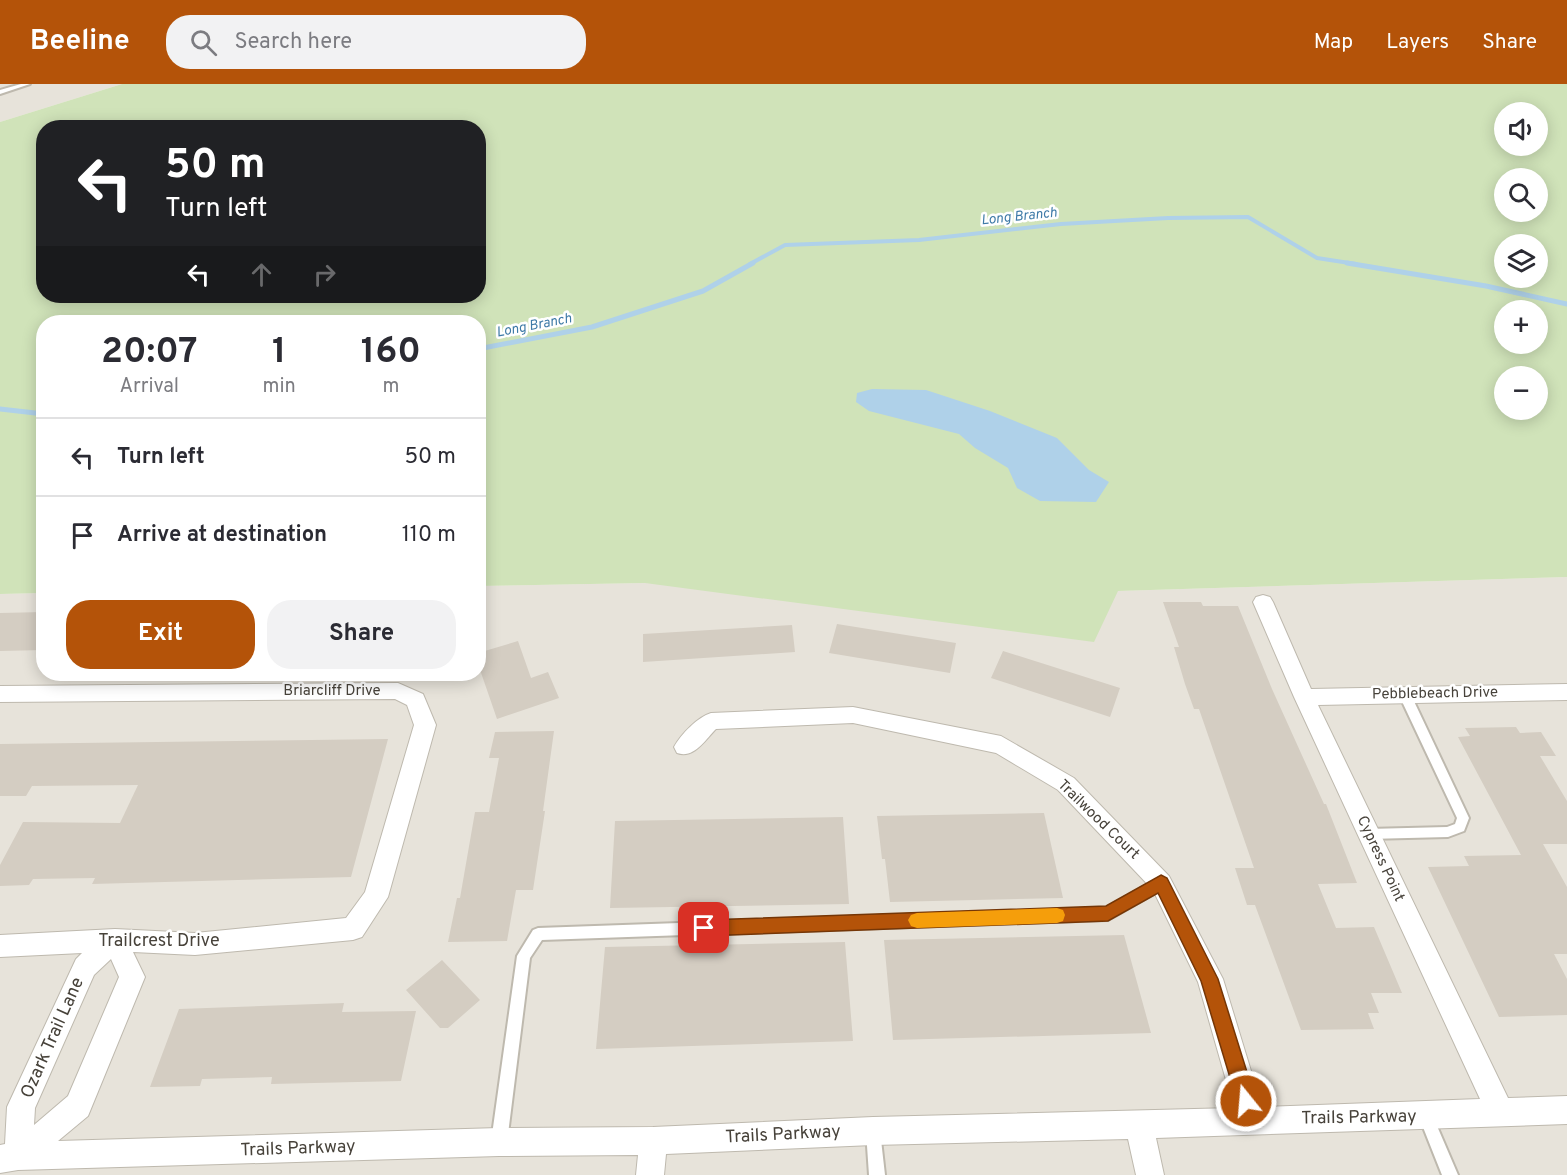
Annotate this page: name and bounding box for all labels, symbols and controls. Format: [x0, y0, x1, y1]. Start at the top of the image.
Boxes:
search box [166, 15, 586, 69]
text: Beeline [30, 24, 130, 60]
icon: search [187, 26, 220, 59]
text: Search here [235, 29, 352, 56]
text: Map [1314, 29, 1353, 56]
text: Layers [1386, 29, 1449, 56]
text: Share [1482, 29, 1537, 56]
map controls [1494, 102, 1548, 420]
button: sound [1494, 102, 1548, 156]
text: 50 m [165, 140, 266, 193]
icon: left [66, 144, 144, 222]
button: search [1494, 168, 1548, 222]
text: Turn left [165, 192, 267, 226]
water label: Long Branch [980, 205, 1058, 229]
button: layers [1494, 234, 1548, 288]
icon: left [182, 258, 215, 291]
icon: ahead [245, 258, 278, 291]
icon: right [308, 258, 341, 291]
button: + [1494, 300, 1548, 354]
water label: Long Branch [495, 310, 573, 342]
text: 20:07 [101, 330, 198, 376]
text: 1 [272, 330, 286, 376]
text: 160 [361, 330, 421, 376]
button: − [1494, 366, 1548, 420]
text: Arrival [119, 374, 179, 400]
text: min [263, 374, 296, 400]
text: m [382, 374, 399, 400]
icon: left [66, 441, 99, 474]
text: Turn left [117, 444, 205, 471]
text: 50 m [404, 444, 456, 471]
icon: arrive [66, 519, 99, 552]
text: Arrive at destination [117, 522, 327, 549]
text: 110 m [402, 522, 456, 549]
button: Exit [66, 600, 255, 669]
button: Share [267, 600, 456, 669]
street label: Briarcliff Drive [283, 682, 381, 701]
street label: Pebblebeach Drive [1372, 683, 1498, 705]
street label: Trailwood Court [1053, 776, 1143, 864]
street label: Cypress Point [1352, 813, 1408, 905]
pin [678, 902, 729, 953]
icon: arrive [687, 911, 720, 944]
street label: Trailcrest Drive [98, 930, 220, 953]
street label: Ozark Trail Lane [16, 974, 90, 1102]
position arrow [1214, 1069, 1278, 1133]
street label: Trails Parkway [1301, 1105, 1417, 1131]
street label: Trails Parkway [725, 1120, 841, 1150]
street label: Trails Parkway [240, 1135, 356, 1163]

